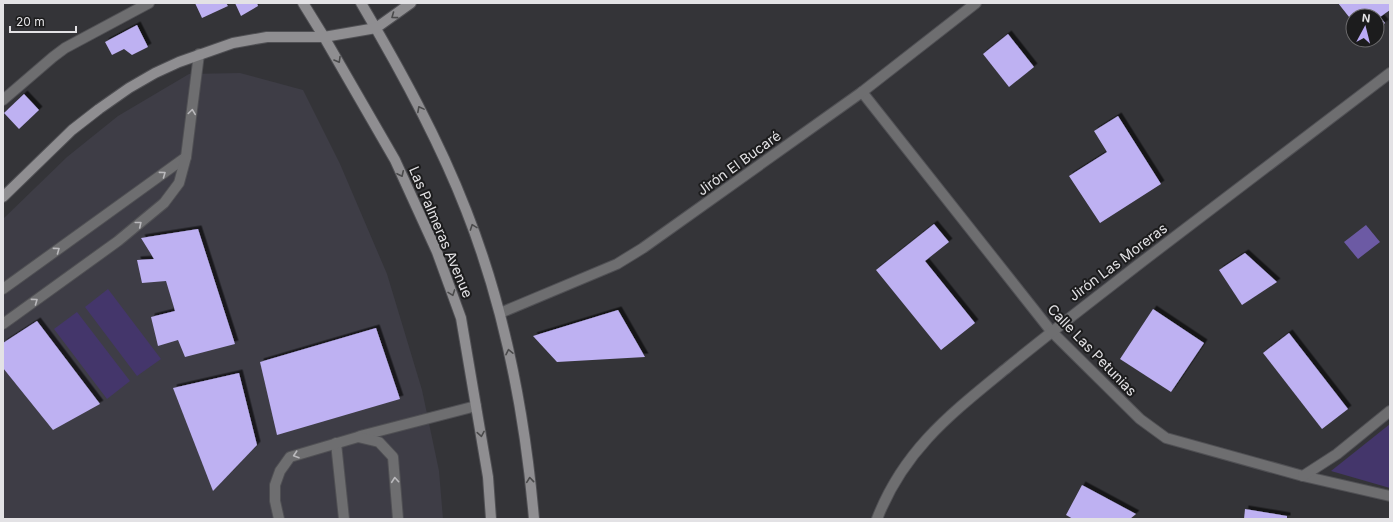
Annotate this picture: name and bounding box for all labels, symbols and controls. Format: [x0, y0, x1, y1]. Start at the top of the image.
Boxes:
scale bar [10, 8, 76, 34]
north arrow [1345, 8, 1385, 48]
one-way arrow [391, 11, 398, 18]
text: N [1361, 11, 1371, 26]
text: 20 m [16, 14, 45, 29]
one-way arrow [333, 56, 340, 63]
one-way arrow [417, 106, 424, 113]
one-way arrow [187, 109, 196, 115]
street label: Jirón El Bucaré [693, 127, 784, 199]
street label: Las Palmeras Avenue [406, 163, 477, 300]
one-way arrow [396, 170, 404, 177]
one-way arrow [158, 172, 165, 179]
street label: Jirón Las Moreras [1065, 219, 1170, 304]
one-way arrow [135, 221, 142, 228]
one-way arrow [469, 224, 477, 231]
one-way arrow [53, 248, 60, 255]
one-way arrow [447, 290, 456, 297]
one-way arrow [30, 299, 37, 306]
street label: Calle Las Petunias [1044, 300, 1140, 399]
one-way arrow [505, 349, 513, 355]
one-way arrow [476, 431, 485, 437]
one-way arrow [293, 450, 300, 459]
one-way arrow [391, 477, 400, 483]
one-way arrow [526, 477, 535, 483]

